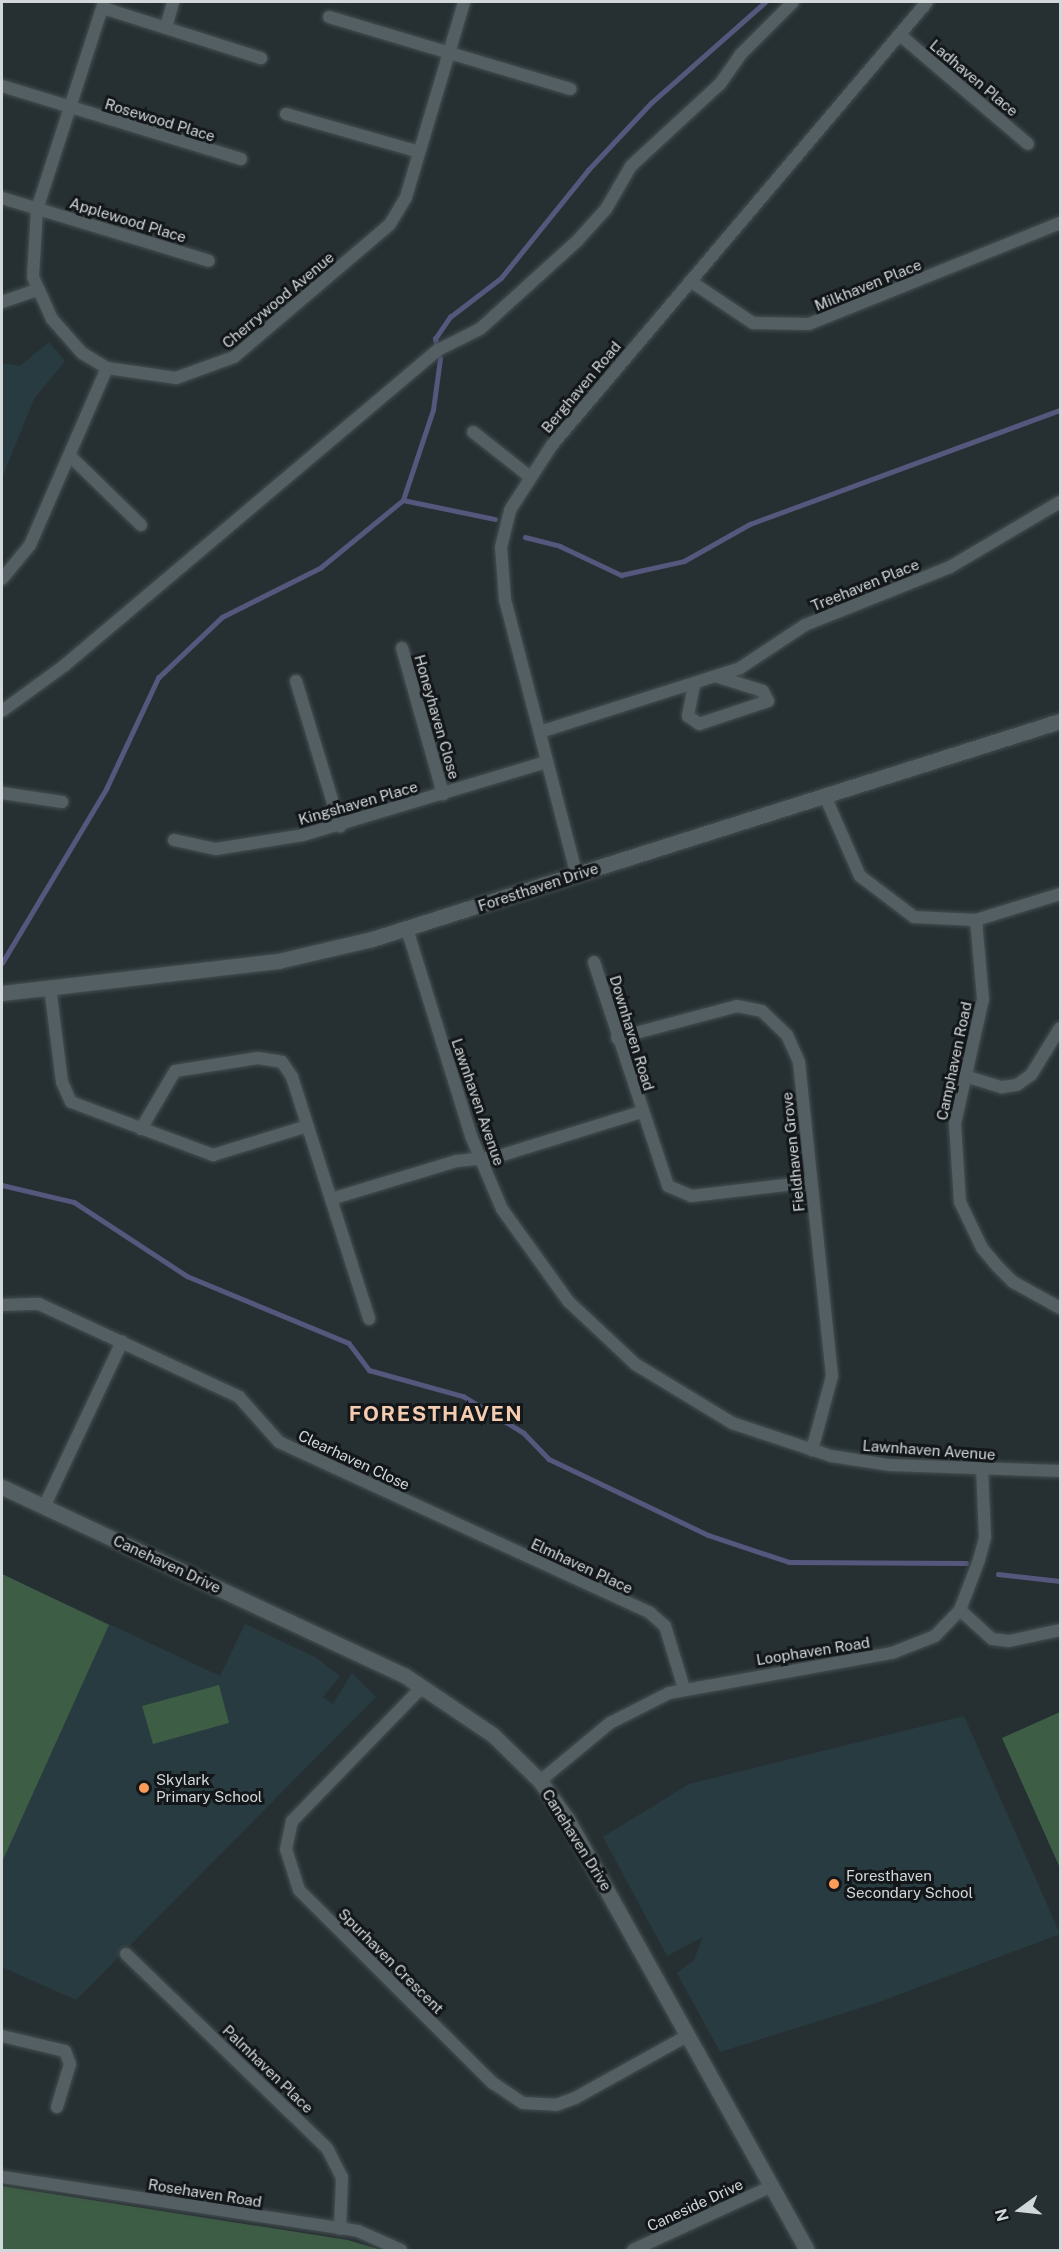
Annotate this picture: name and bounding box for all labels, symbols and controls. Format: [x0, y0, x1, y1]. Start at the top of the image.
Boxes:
street label: Ladhaven Place [926, 36, 1022, 120]
street label: Rosewood Place [103, 95, 217, 145]
street label: Applewood Place [67, 194, 189, 246]
street label: Cherrywood Avenue [219, 248, 337, 352]
street label: Milkhaven Place [812, 255, 924, 315]
street label: Berghaven Road [537, 338, 625, 436]
street label: Treehaven Place [808, 555, 922, 615]
street label: Honeyhaven Close [411, 653, 463, 781]
street label: Kingshaven Place [296, 777, 420, 829]
street label: Foresthaven Drive [476, 859, 600, 915]
street label: Downhaven Road [606, 973, 658, 1093]
street label: Camphaven Road [933, 1000, 975, 1122]
street label: Lawnhaven Avenue [448, 1036, 508, 1168]
street label: Fieldhaven Grove [778, 1091, 808, 1213]
district label: FORESTHAVEN [349, 1401, 523, 1427]
street label: Clearhaven Close [295, 1426, 413, 1494]
street label: Lawnhaven Avenue [862, 1436, 996, 1464]
street label: Canehaven Drive [110, 1531, 224, 1597]
street label: Elmhaven Place [528, 1535, 636, 1597]
street label: Loophaven Road [755, 1633, 871, 1669]
place label: Skylark Primary School [156, 1770, 262, 1805]
marker: Skylark Primary School [137, 1781, 151, 1795]
street label: Canehaven Drive [539, 1786, 615, 1894]
place label: Foresthaven Secondary School [846, 1866, 973, 1901]
marker: Foresthaven Secondary School [827, 1877, 841, 1891]
street label: Spurhaven Crescent [335, 1905, 447, 2017]
street label: Palmhaven Place [219, 2021, 317, 2117]
street label: Rosehaven Road [147, 2175, 263, 2211]
street label: Caneside Drive [644, 2175, 746, 2235]
north arrow [990, 2180, 1050, 2240]
text: N [991, 2206, 1013, 2223]

